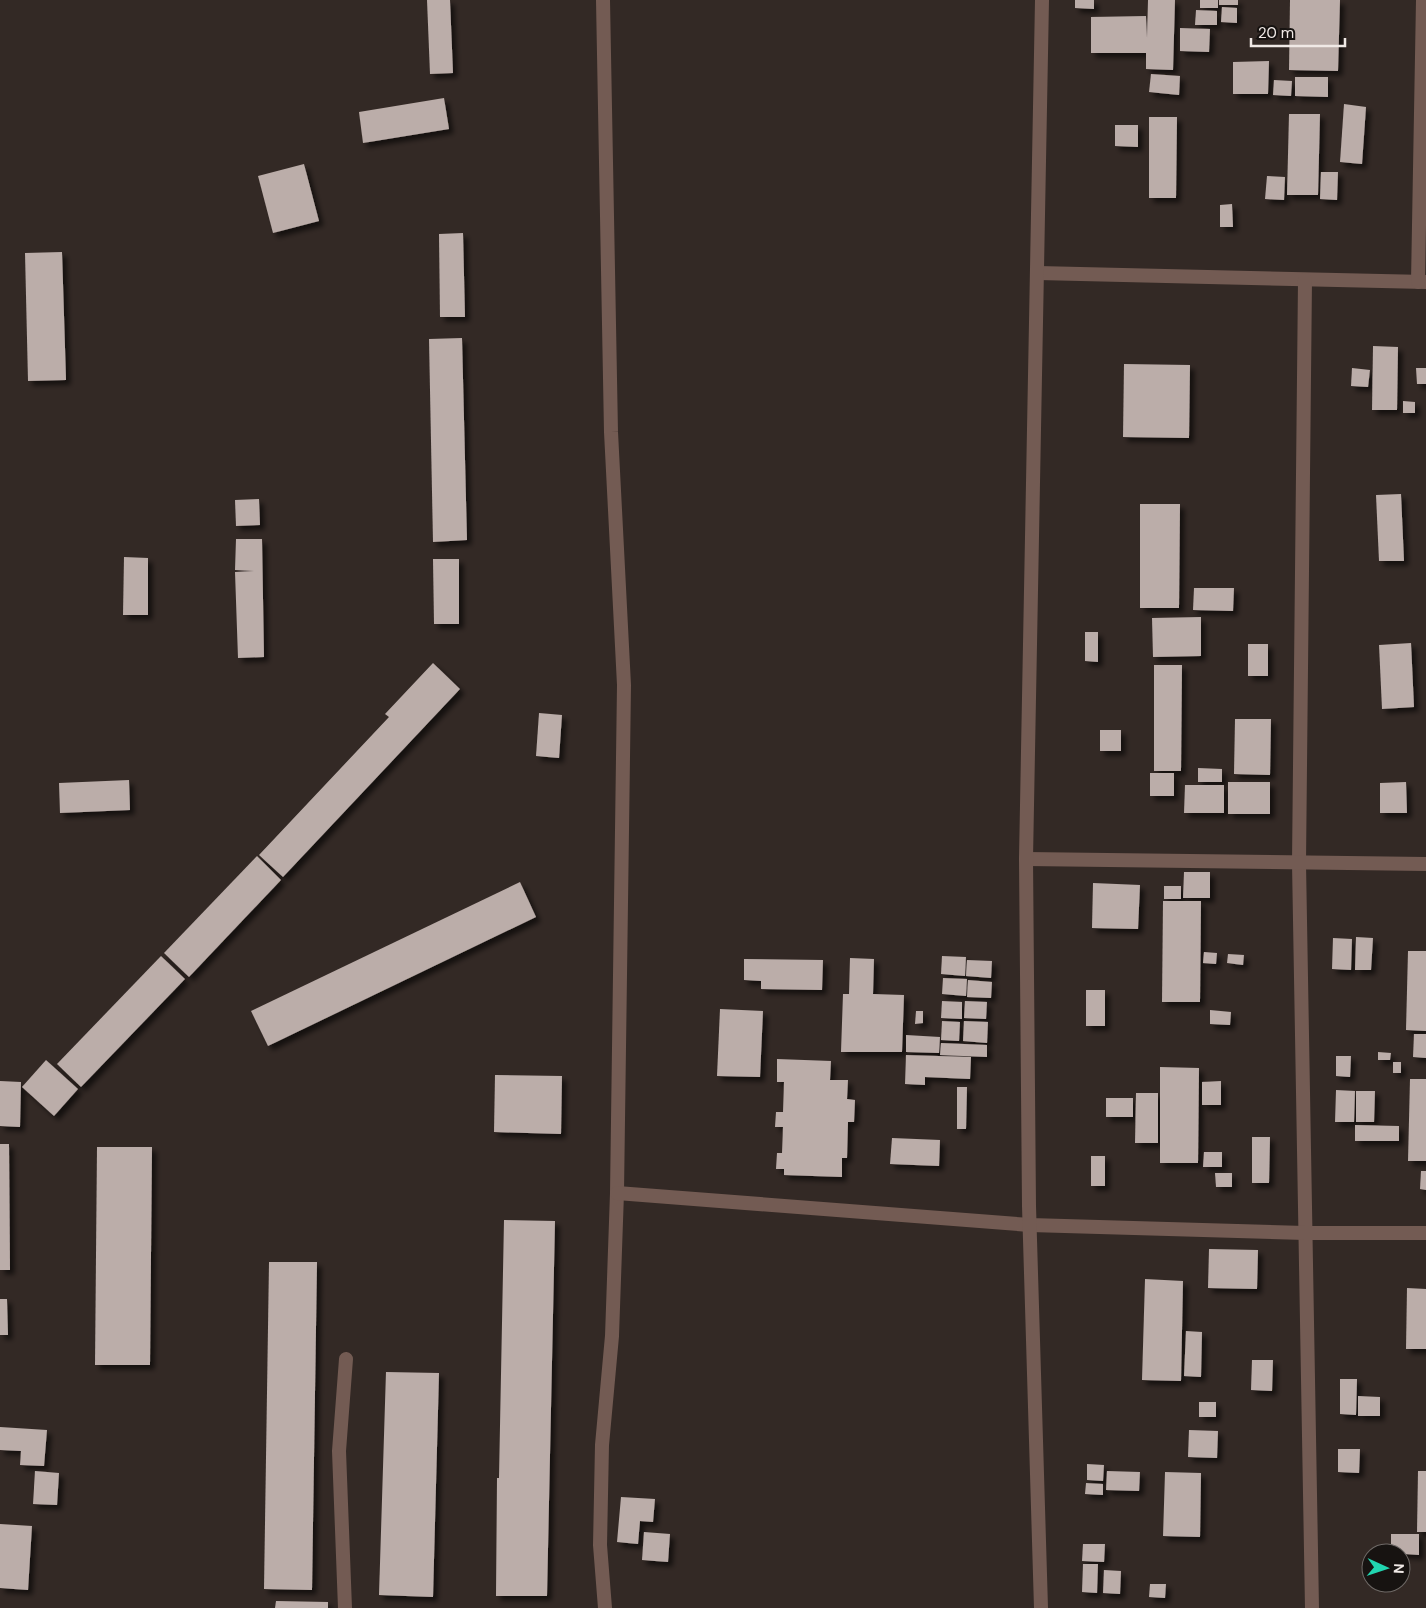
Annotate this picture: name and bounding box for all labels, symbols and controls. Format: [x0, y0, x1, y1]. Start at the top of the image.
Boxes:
scale bar [1251, 15, 1345, 47]
text: 20 m [1258, 23, 1294, 43]
north arrow [1361, 1543, 1411, 1593]
text: N [1390, 1563, 1408, 1574]

